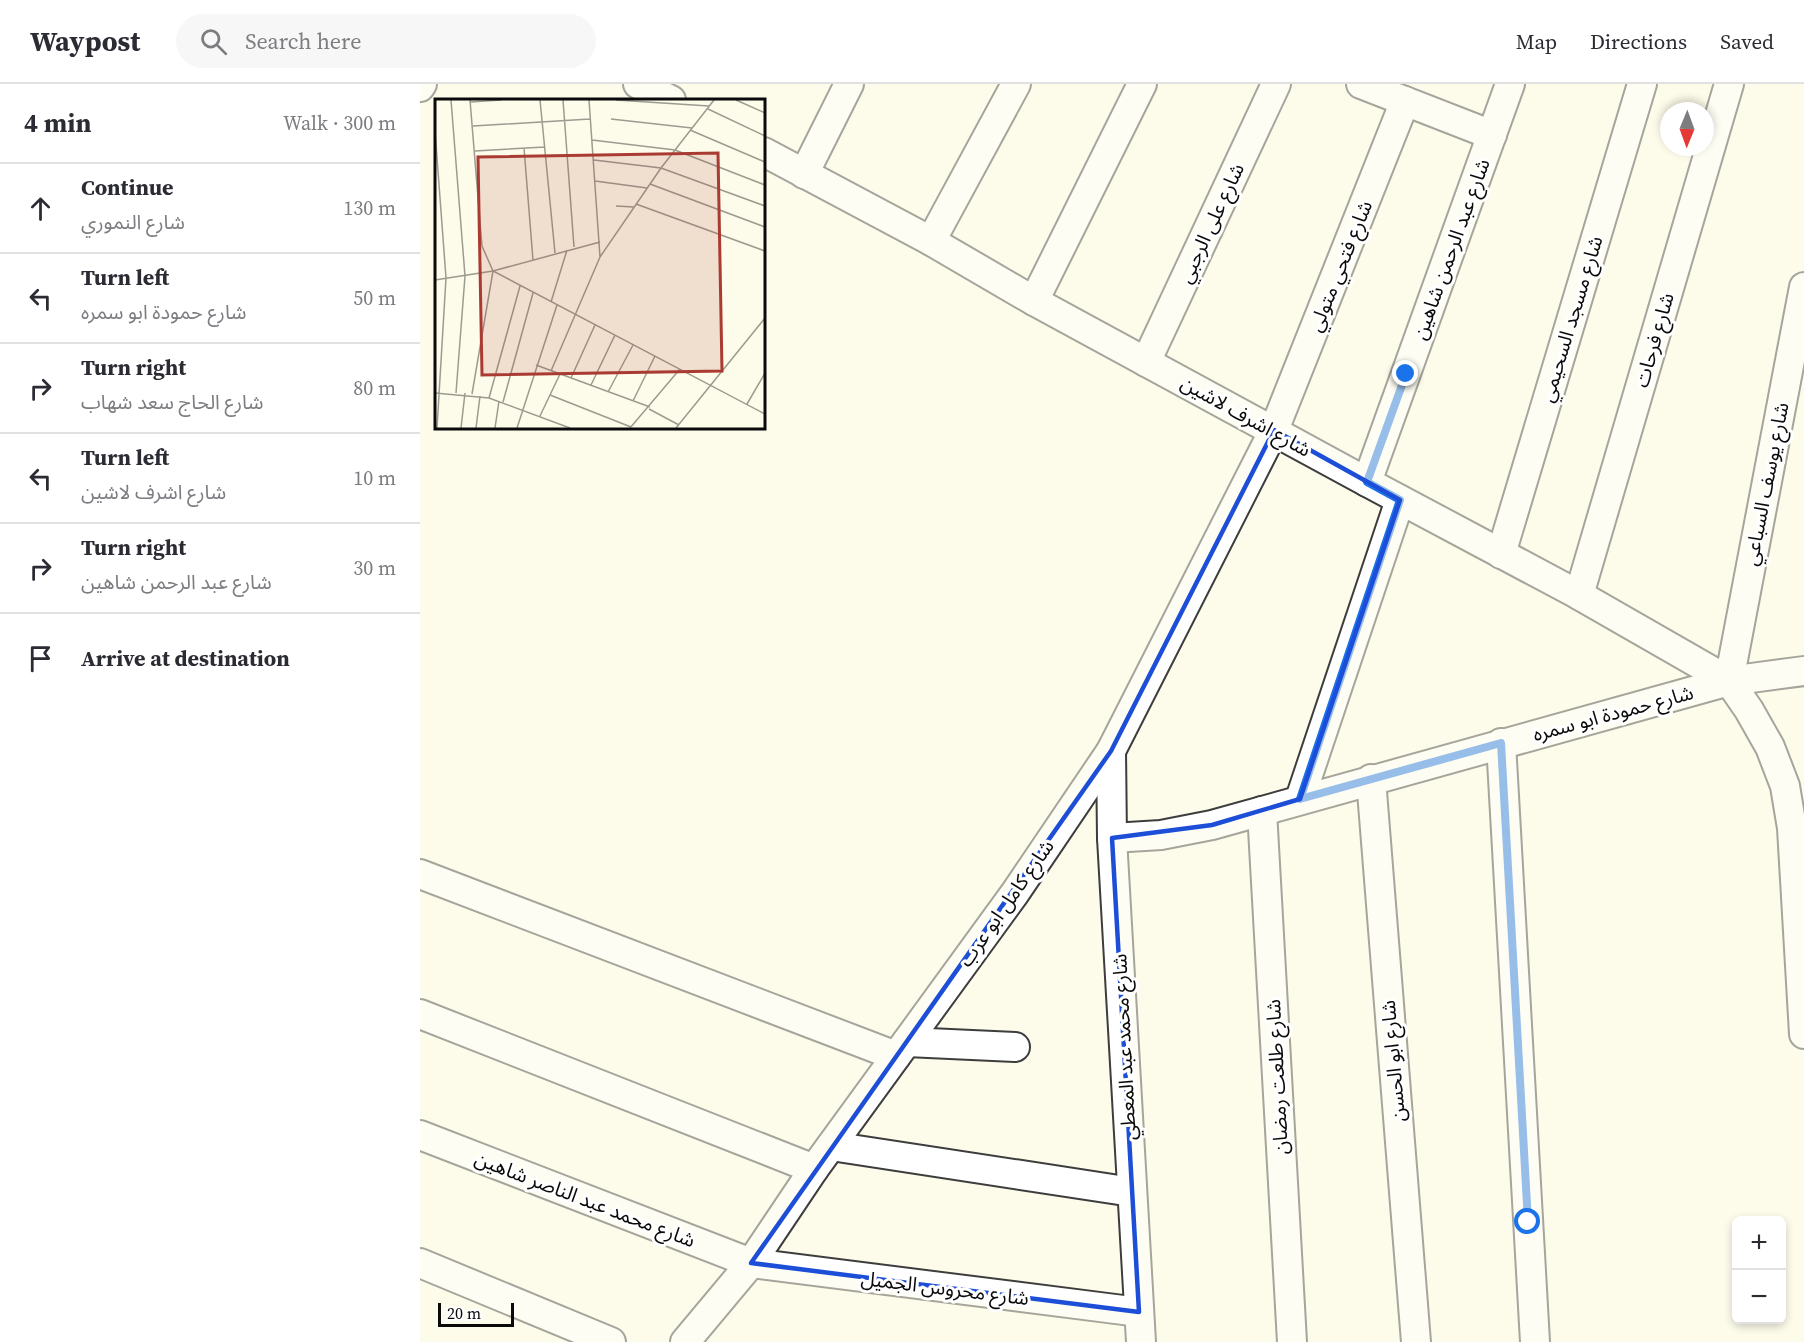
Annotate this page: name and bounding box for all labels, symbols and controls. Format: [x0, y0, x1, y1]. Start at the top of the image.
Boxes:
search box [176, 14, 596, 68]
text: Waypost [30, 22, 140, 60]
icon: search [197, 25, 230, 58]
text: Search here [245, 26, 361, 56]
text: Map [1516, 27, 1557, 56]
text: Directions [1590, 27, 1687, 56]
text: Saved [1720, 27, 1774, 56]
inset map [435, 99, 765, 429]
north arrow [1660, 102, 1714, 156]
text: 4 min [24, 105, 91, 141]
text: Walk · 300 m [283, 109, 396, 137]
street label: شارع عبد الرحمن شاهين [1405, 155, 1498, 344]
street label: شارع على الرجبي [1171, 158, 1253, 288]
text: Continue [81, 172, 174, 202]
icon: ahead [24, 192, 57, 225]
text: 130 m [343, 194, 396, 222]
street label: شارع فتحي متولي [1301, 196, 1381, 337]
text: شارع النموري [81, 208, 185, 236]
street label: شارع مسجد السحيمي [1532, 232, 1611, 406]
text: Turn left [81, 262, 169, 292]
icon: left [24, 282, 57, 315]
text: 50 m [353, 284, 396, 312]
street label: شارع فرحات [1627, 289, 1682, 391]
text: شارع حمودة ابو سمره [81, 298, 246, 326]
text: Turn right [81, 352, 186, 382]
route end [1392, 360, 1418, 386]
street label: شارع اشرف لاشين [1175, 369, 1316, 464]
icon: right [24, 372, 57, 405]
text: 80 m [353, 374, 396, 402]
text: شارع الحاج سعد شهاب [81, 388, 264, 416]
street label: شارع يوسف السباعي [1736, 400, 1797, 568]
text: Turn left [81, 442, 169, 472]
icon: left [24, 462, 57, 495]
text: 10 m [353, 464, 396, 492]
text: شارع اشرف لاشين [81, 478, 226, 506]
text: Turn right [81, 532, 186, 562]
icon: right [24, 552, 57, 585]
text: 30 m [353, 554, 396, 582]
text: شارع عبد الرحمن شاهين [81, 568, 272, 596]
icon: arrive [24, 642, 57, 675]
text: Arrive at destination [81, 643, 290, 673]
street label: شارع حمودة ابو سمره [1529, 678, 1697, 749]
street label: شارع كامل ابو عرب [952, 834, 1061, 973]
street label: شارع محمد عبد المعطي [1105, 953, 1145, 1141]
street label: شارع طلعت رمضان [1259, 998, 1296, 1155]
street label: شارع ابو الحسن [1374, 999, 1413, 1123]
street label: شارع محمد عبد الناصر شاهين [470, 1144, 699, 1255]
route start [1514, 1208, 1540, 1234]
map controls [1732, 1216, 1786, 1324]
button: + [1732, 1216, 1786, 1270]
street label: شارع محروس الجميل [859, 1264, 1031, 1313]
button: − [1732, 1270, 1786, 1324]
scale bar [438, 1300, 514, 1328]
text: 20 m [447, 1302, 481, 1324]

